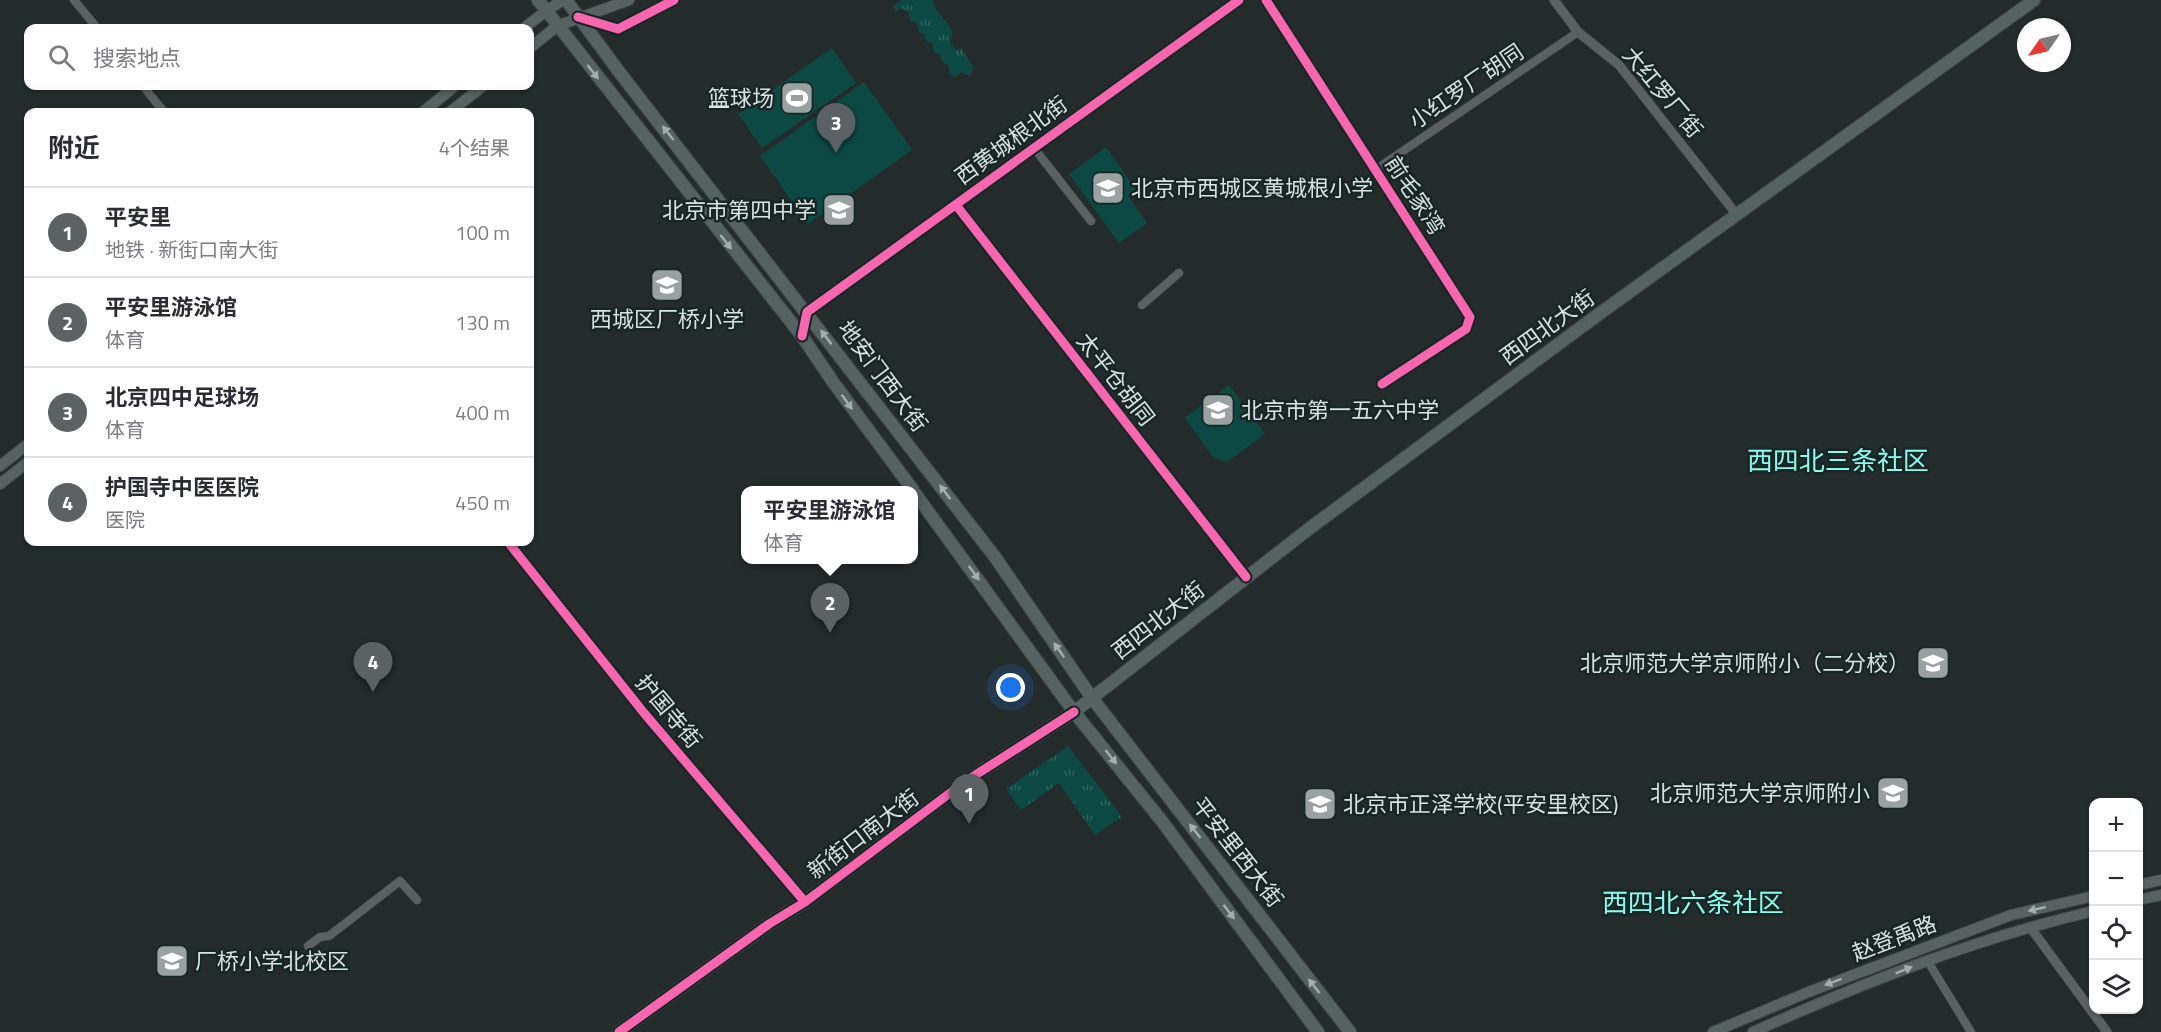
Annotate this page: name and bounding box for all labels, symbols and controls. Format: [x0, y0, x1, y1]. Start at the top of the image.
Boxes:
north arrow [2017, 18, 2071, 72]
search box [24, 24, 534, 90]
street label: 小红罗厂胡同 [1402, 35, 1530, 137]
street label: 大红罗厂街 [1615, 39, 1711, 145]
icon: search [45, 41, 78, 74]
text: 搜索地点 [93, 41, 181, 75]
one-way arrow [586, 64, 599, 80]
sports icon: 篮球场 [779, 80, 815, 116]
place label: 篮球场 [708, 81, 774, 115]
street label: 西黄城根北街 [948, 87, 1074, 193]
pin: 3 [816, 104, 856, 153]
one-way arrow [663, 126, 675, 141]
text: 附近 [48, 128, 100, 167]
text: 4个结果 [439, 132, 510, 163]
street label: 前毛家湾 [1377, 149, 1453, 241]
school or university icon: 北京市西城区黄城根小学 [1090, 170, 1126, 206]
place label: 北京市西城区黄城根小学 [1131, 171, 1373, 205]
school or university icon: 北京市第四中学 [821, 192, 857, 228]
place label: 北京市第四中学 [662, 193, 816, 227]
text: 平安里 [105, 200, 171, 234]
text: 1 [62, 217, 73, 248]
text: 100 m [455, 217, 510, 248]
text: 地铁 · 新街口南大街 [105, 234, 278, 265]
one-way arrow [720, 234, 733, 250]
school or university icon: 西城区厂桥小学 [649, 267, 685, 303]
street label: 西四北大街 [1493, 281, 1601, 373]
text: 平安里游泳馆 [105, 290, 237, 324]
place label: 西城区厂桥小学 [590, 302, 744, 336]
text: 2 [62, 307, 73, 338]
text: 130 m [455, 307, 510, 338]
street label: 地安门西大街 [830, 313, 936, 439]
text: 体育 [105, 324, 145, 355]
street label: 太平仓胡同 [1069, 325, 1163, 433]
one-way arrow [820, 329, 832, 345]
text: 北京四中足球场 [105, 380, 259, 414]
school or university icon: 北京市第一五六中学 [1200, 392, 1236, 428]
one-way arrow [841, 393, 853, 409]
place label: 北京市第一五六中学 [1241, 393, 1439, 427]
text: 3 [62, 397, 73, 428]
text: 400 m [455, 397, 510, 428]
text: 体育 [105, 414, 145, 445]
district label: 西四北三条社区 [1747, 441, 1929, 480]
text: 护国寺中医医院 [105, 470, 259, 504]
one-way arrow [939, 484, 951, 499]
popup [741, 486, 918, 564]
text: 4 [62, 487, 73, 518]
text: 450 m [455, 487, 510, 518]
text: 平安里游泳馆 [763, 493, 896, 527]
text: 医院 [105, 504, 145, 535]
text: 体育 [763, 527, 803, 558]
one-way arrow [968, 564, 980, 580]
street label: 西四北大街 [1104, 573, 1212, 667]
pin: 2 [810, 584, 850, 633]
pin: 4 [354, 642, 392, 692]
one-way arrow [1053, 642, 1065, 658]
school or university icon: 北京师范大学京师附小（二分校） [1915, 645, 1951, 681]
place label: 北京师范大学京师附小（二分校） [1580, 646, 1910, 680]
street label: 护国寺街 [628, 666, 710, 756]
your location [996, 673, 1025, 702]
one-way arrow [1104, 750, 1116, 765]
pin: 1 [950, 774, 988, 824]
school or university icon: 北京师范大学京师附小 [1875, 775, 1911, 811]
place label: 北京师范大学京师附小 [1650, 776, 1870, 810]
street label: 新街口南大街 [800, 781, 926, 887]
school or university icon: 北京市正泽学校(平安里校区) [1302, 786, 1338, 822]
place label: 北京市正泽学校(平安里校区) [1343, 787, 1619, 821]
street label: 平安里西大街 [1184, 790, 1292, 914]
map controls [2089, 798, 2143, 1014]
button: + [2089, 798, 2143, 852]
one-way arrow [1190, 824, 1202, 839]
button: − [2089, 852, 2143, 906]
district label: 西四北六条社区 [1602, 883, 1784, 922]
one-way arrow [1223, 904, 1235, 920]
one-way arrow [2027, 905, 2046, 915]
street label: 赵登禹路 [1847, 906, 1941, 970]
button: locate [2089, 906, 2143, 960]
school or university icon: 厂桥小学北校区 [154, 943, 190, 979]
place label: 厂桥小学北校区 [195, 944, 349, 978]
button: layers [2089, 960, 2143, 1014]
one-way arrow [1895, 964, 1913, 974]
one-way arrow [1824, 977, 1842, 987]
one-way arrow [1309, 978, 1321, 993]

